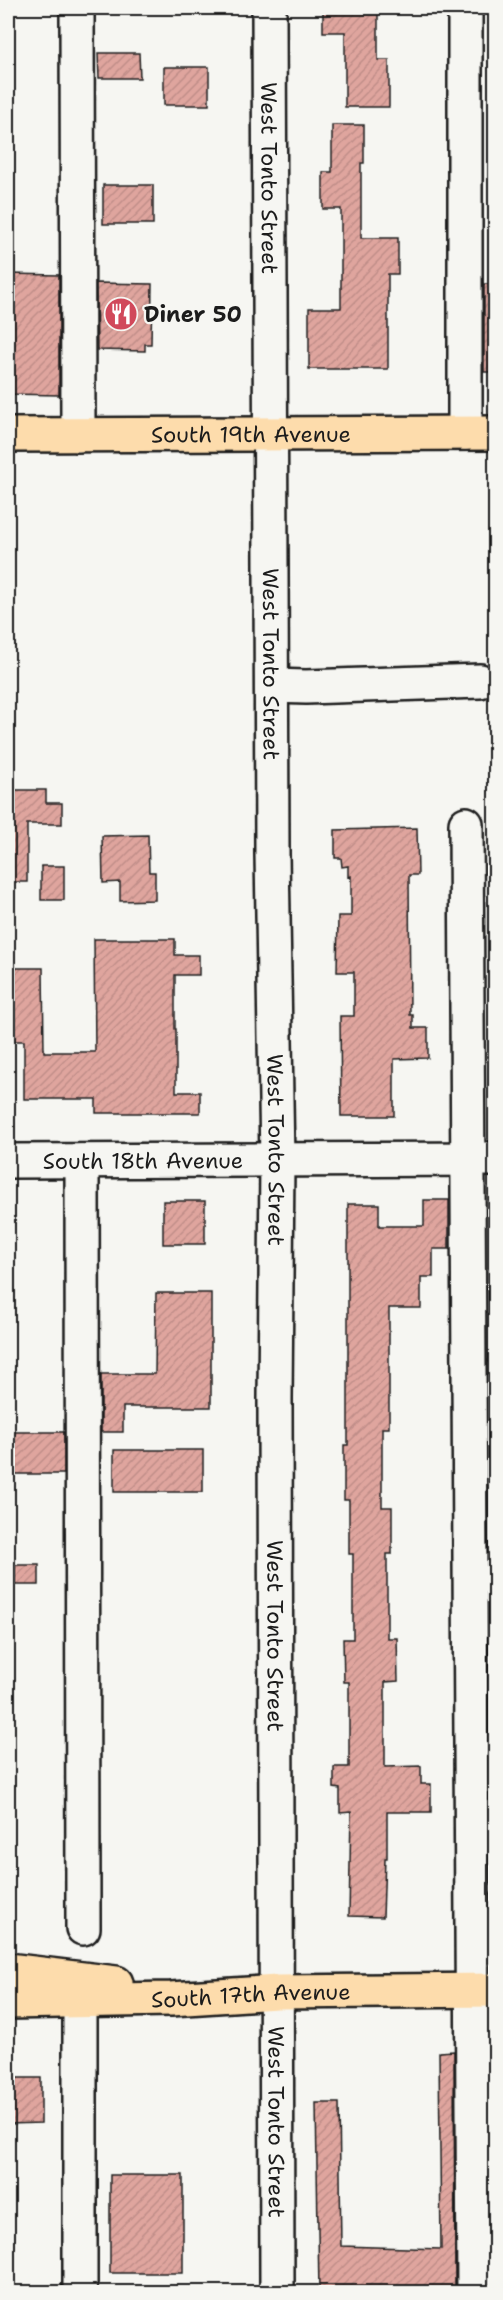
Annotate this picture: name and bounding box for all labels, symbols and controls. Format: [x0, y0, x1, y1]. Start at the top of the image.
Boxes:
street label: West Tonto Street [254, 82, 284, 274]
restaurant icon: Diner 50 [103, 296, 139, 332]
place label: Diner 50 [144, 300, 242, 329]
street label: South 19th Avenue [151, 420, 351, 449]
street label: West Tonto Street [256, 568, 286, 760]
street label: West Tonto Street [260, 1054, 291, 1246]
street label: South 18th Avenue [43, 1146, 243, 1176]
street label: West Tonto Street [260, 1540, 290, 1732]
street label: South 17th Avenue [151, 1977, 351, 2014]
street label: West Tonto Street [261, 2026, 291, 2218]

